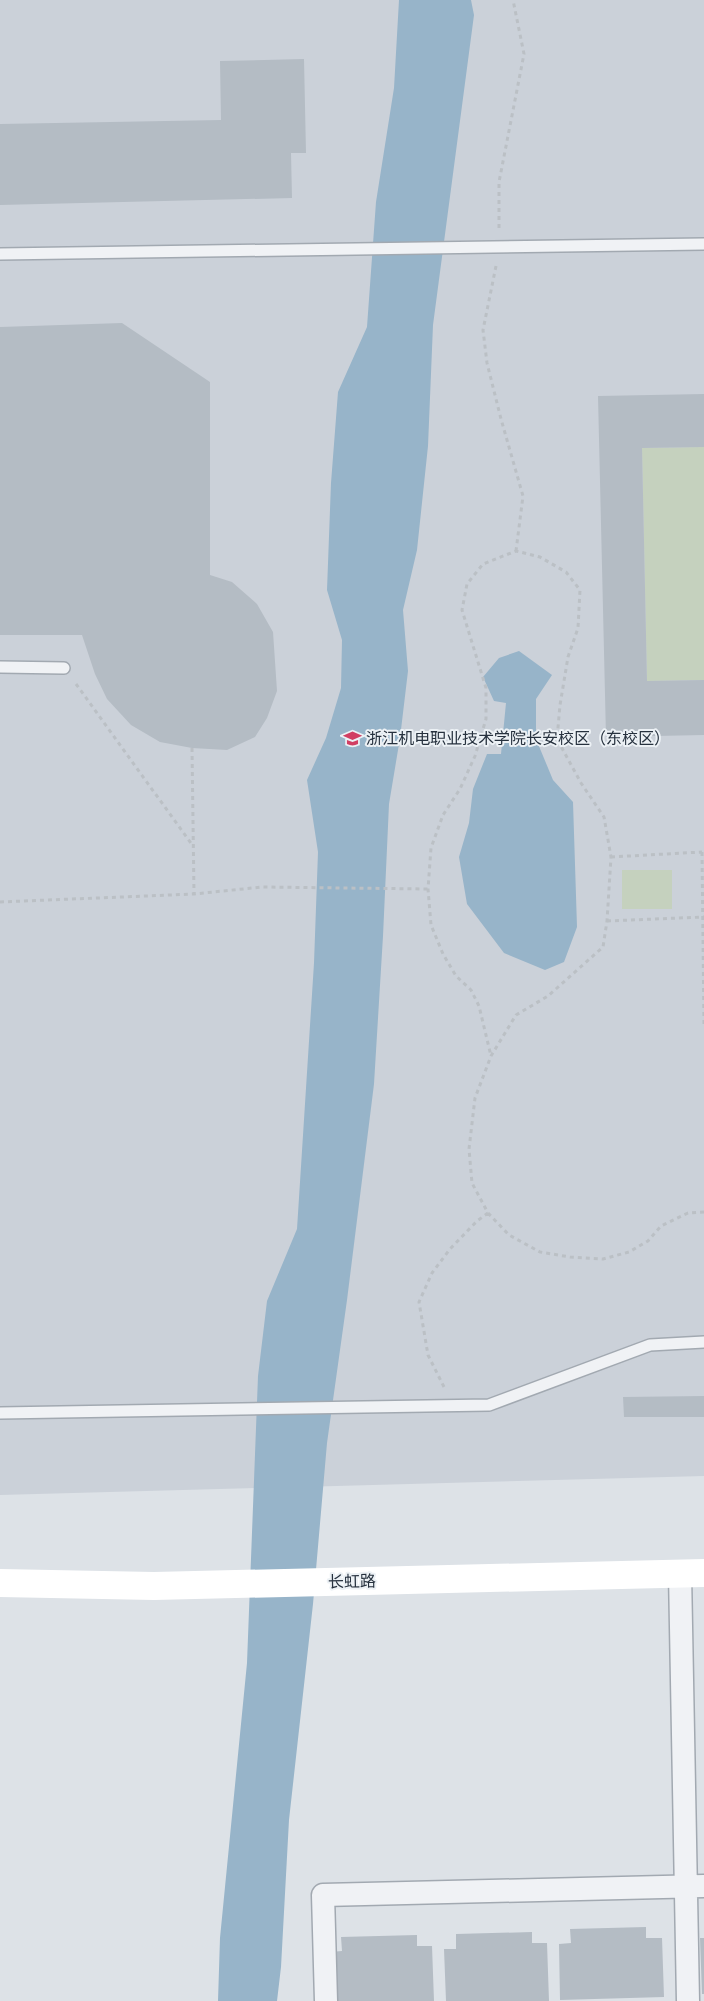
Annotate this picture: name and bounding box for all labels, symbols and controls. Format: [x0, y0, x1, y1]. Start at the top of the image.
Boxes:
school or university icon: 浙江机电职业技术学院长安校区（东校区） [342, 728, 362, 748]
place label: 浙江机电职业技术学院长安校区（东校区） [366, 729, 670, 748]
street label: 长虹路 [328, 1572, 376, 1591]

